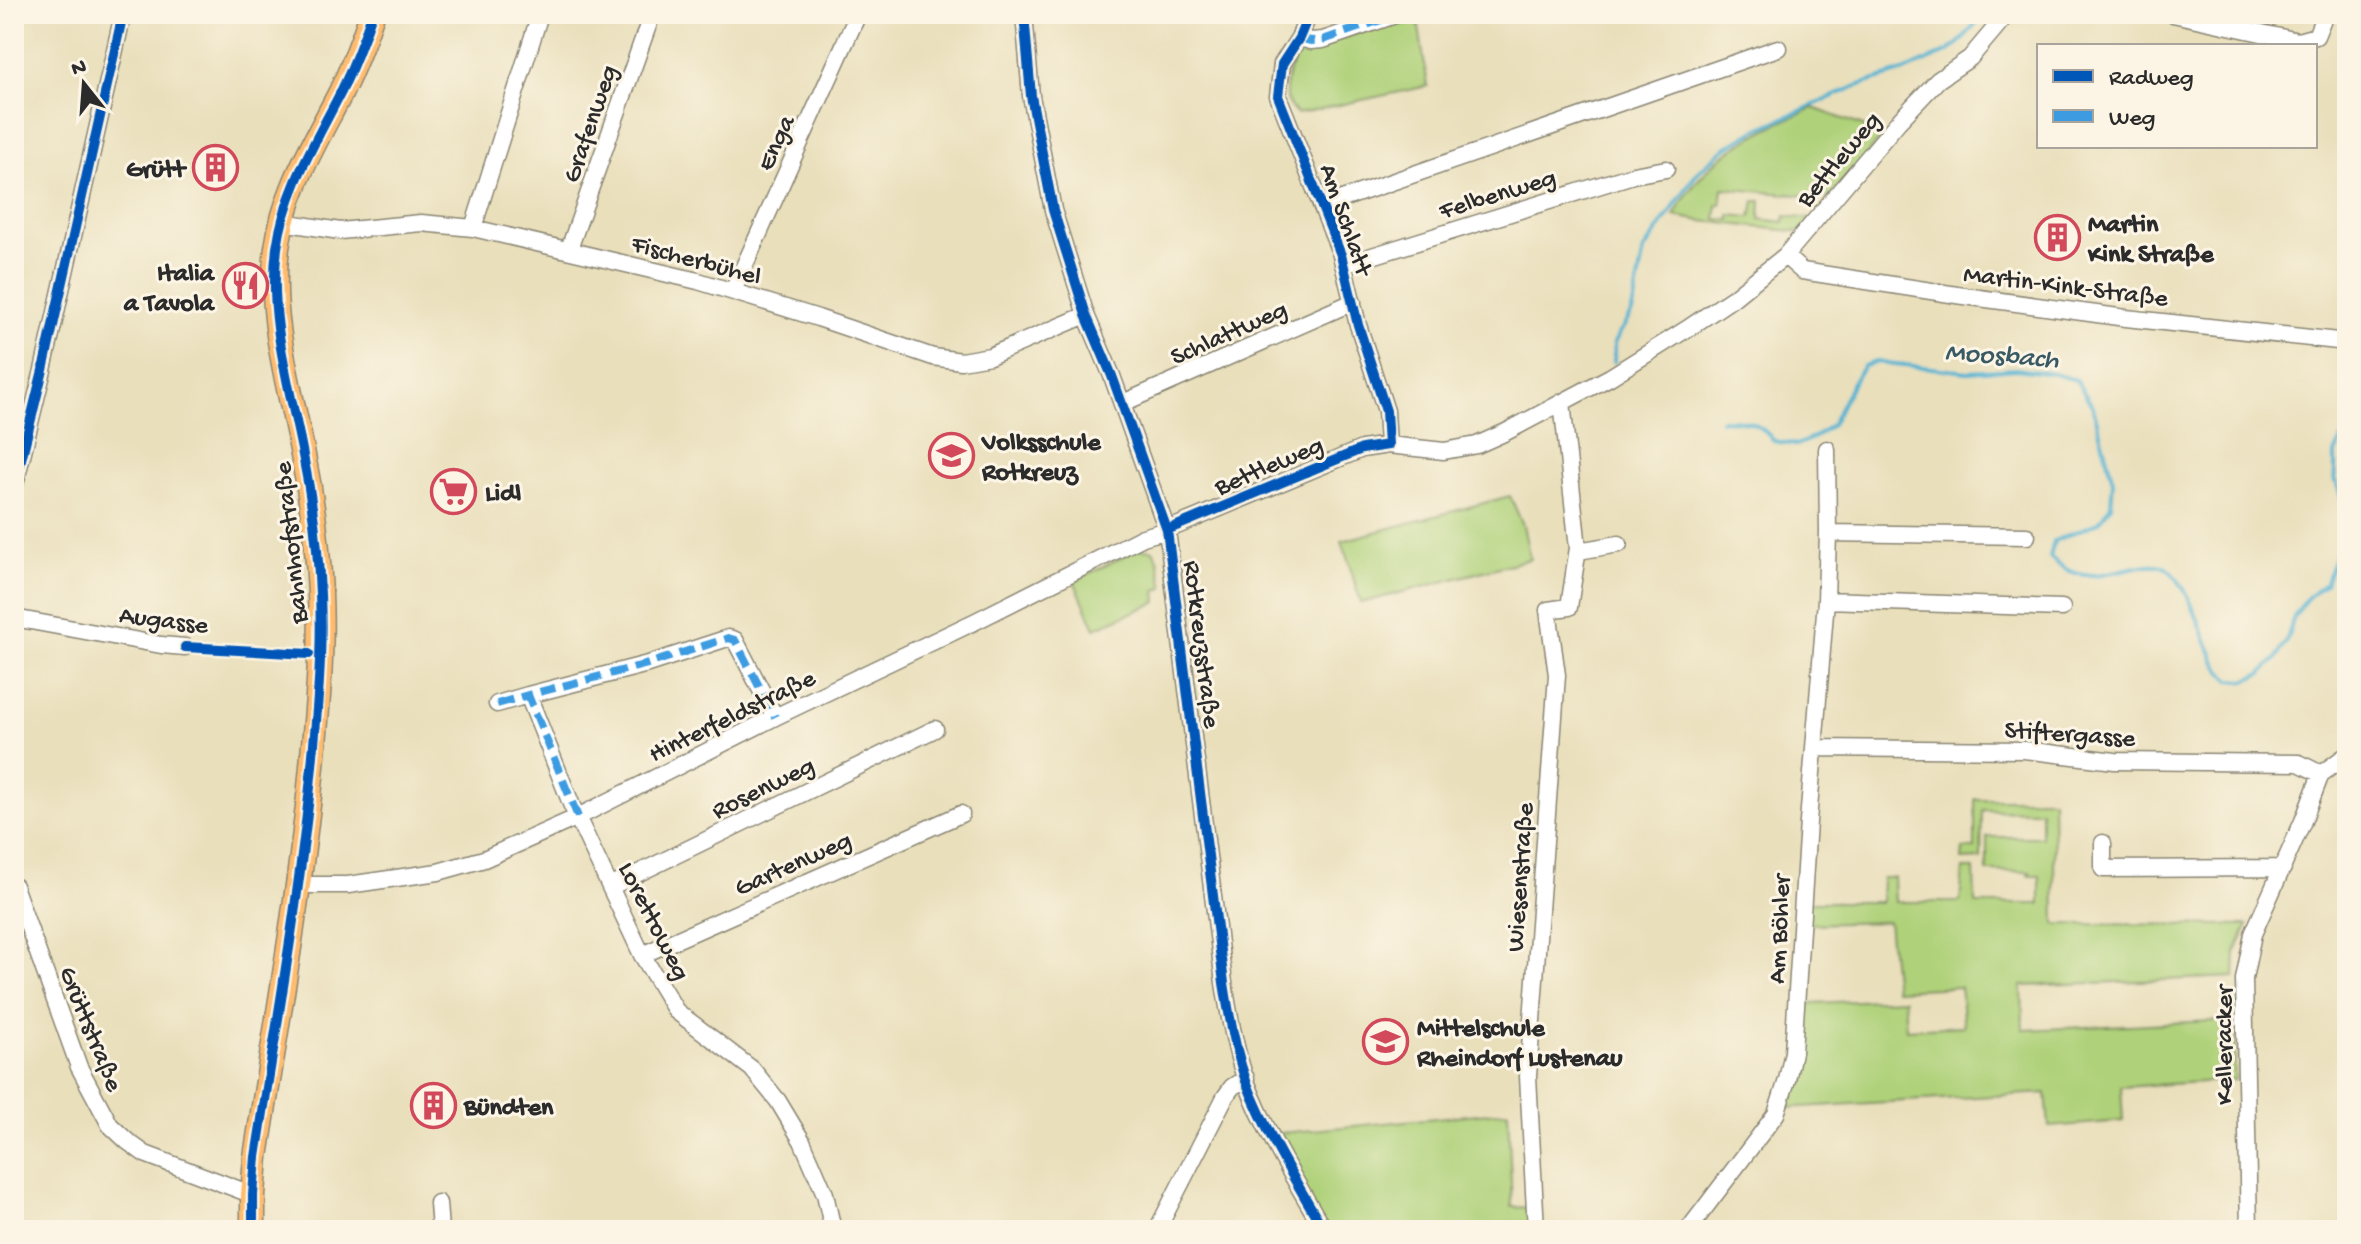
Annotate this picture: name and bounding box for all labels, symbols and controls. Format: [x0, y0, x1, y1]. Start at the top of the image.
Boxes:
north arrow [44, 44, 124, 124]
legend [2037, 44, 2317, 148]
text: N [69, 54, 90, 83]
street label: Grafenweg [558, 62, 627, 187]
text: Radweg [2109, 65, 2194, 94]
text: Weg [2109, 105, 2155, 134]
street label: Bettleweg [1791, 107, 1889, 216]
street label: Enga [752, 110, 805, 177]
building icon: Grütt [192, 143, 240, 191]
place label: Grütt [126, 156, 187, 187]
street label: Am Schlatt [1310, 160, 1378, 283]
street label: Felbenweg [1435, 164, 1560, 229]
place label: Martin Kink Straße [2087, 211, 2215, 272]
building icon: Martin Kink Straße [2033, 213, 2081, 261]
street label: Fischerbühel [627, 230, 764, 295]
place label: Italia a Tavola [123, 260, 216, 321]
street label: Martin-Kink-Straße [1961, 261, 2170, 316]
restaurant icon: Italia a Tavola [221, 262, 269, 310]
street label: Schlattweg [1167, 296, 1293, 375]
water label: Moosbach [1944, 337, 2060, 378]
place label: Volksschule Rotkreuz [981, 429, 1102, 490]
school or university icon: Volksschule Rotkreuz [927, 431, 975, 479]
street label: Bettleweg [1210, 431, 1329, 505]
street label: Bahnhofstraße [270, 460, 317, 626]
supermarket icon: Lidl [430, 467, 478, 515]
place label: Lidl [485, 480, 521, 511]
street label: Rotkreuzstraße [1174, 559, 1225, 731]
street label: Augasse [117, 602, 210, 643]
street label: Hinterfeldstraße [645, 664, 822, 772]
street label: Stiftergasse [2003, 716, 2137, 757]
street label: Rosenweg [707, 752, 821, 828]
street label: Wiesenstraße [1502, 801, 1543, 953]
street label: Gartenweg [731, 827, 857, 906]
street label: Lorettoweg [609, 858, 695, 986]
street label: Am Böhler [1763, 871, 1800, 985]
street label: Grüttstraße [50, 963, 128, 1097]
street label: Kelleracker [2211, 983, 2242, 1105]
place label: Mittelschule Rheindorf Lustenau [1416, 1015, 1623, 1076]
school or university icon: Mittelschule Rheindorf Lustenau [1362, 1017, 1410, 1065]
building icon: Bündten [409, 1081, 457, 1129]
place label: Bündten [463, 1094, 554, 1125]

